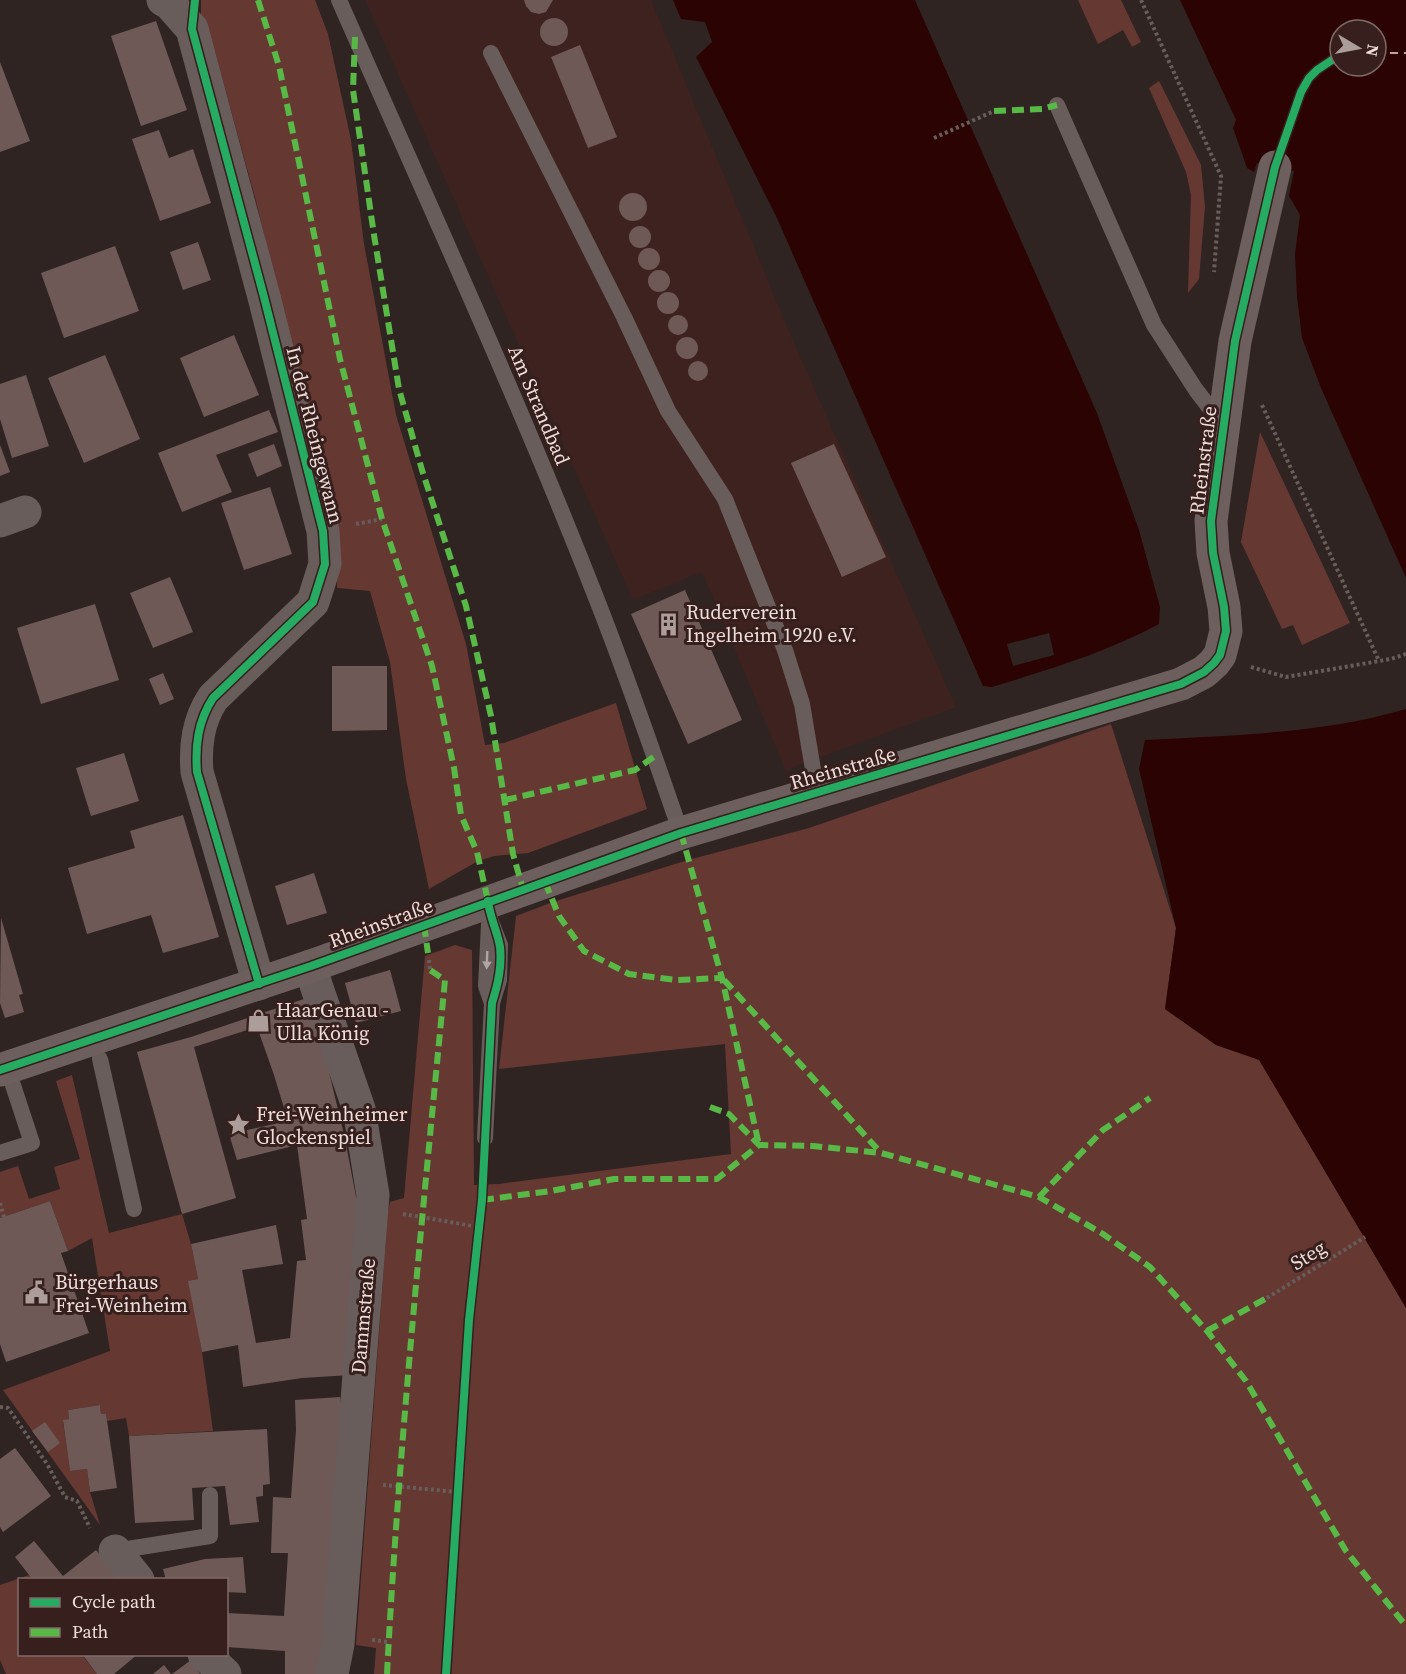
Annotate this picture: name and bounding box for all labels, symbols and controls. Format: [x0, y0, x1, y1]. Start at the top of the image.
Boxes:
north arrow [1328, 18, 1388, 78]
text: N [1361, 43, 1385, 59]
street label: Am Strandbad [501, 341, 577, 470]
street label: In der Rheingewann [279, 343, 351, 527]
street label: Rheinstraße [1182, 404, 1224, 516]
place label: Ruderverein Ingelheim 1920 e.V. [686, 598, 857, 649]
building icon: Ruderverein Ingelheim 1920 e.V. [655, 611, 681, 637]
street label: Rheinstraße [787, 740, 899, 796]
street label: Rheinstraße [325, 891, 437, 955]
one-way arrow [482, 951, 491, 970]
place label: HaarGenau - Ulla König [276, 996, 389, 1047]
shop icon: HaarGenau - Ulla König [245, 1008, 271, 1034]
place label: Frei-Weinheimer Glockenspiel [256, 1100, 408, 1151]
place icon: Frei-Weinheimer Glockenspiel [225, 1112, 251, 1138]
street label: Steg [1285, 1233, 1331, 1277]
street label: Dammstraße [344, 1257, 382, 1375]
place label: Bürgerhaus Frei-Weinheim [55, 1268, 188, 1319]
public building icon: Bürgerhaus Frei-Weinheim [24, 1280, 50, 1306]
legend [18, 1578, 228, 1656]
text: Cycle path [72, 1589, 156, 1614]
text: Path [72, 1619, 109, 1644]

